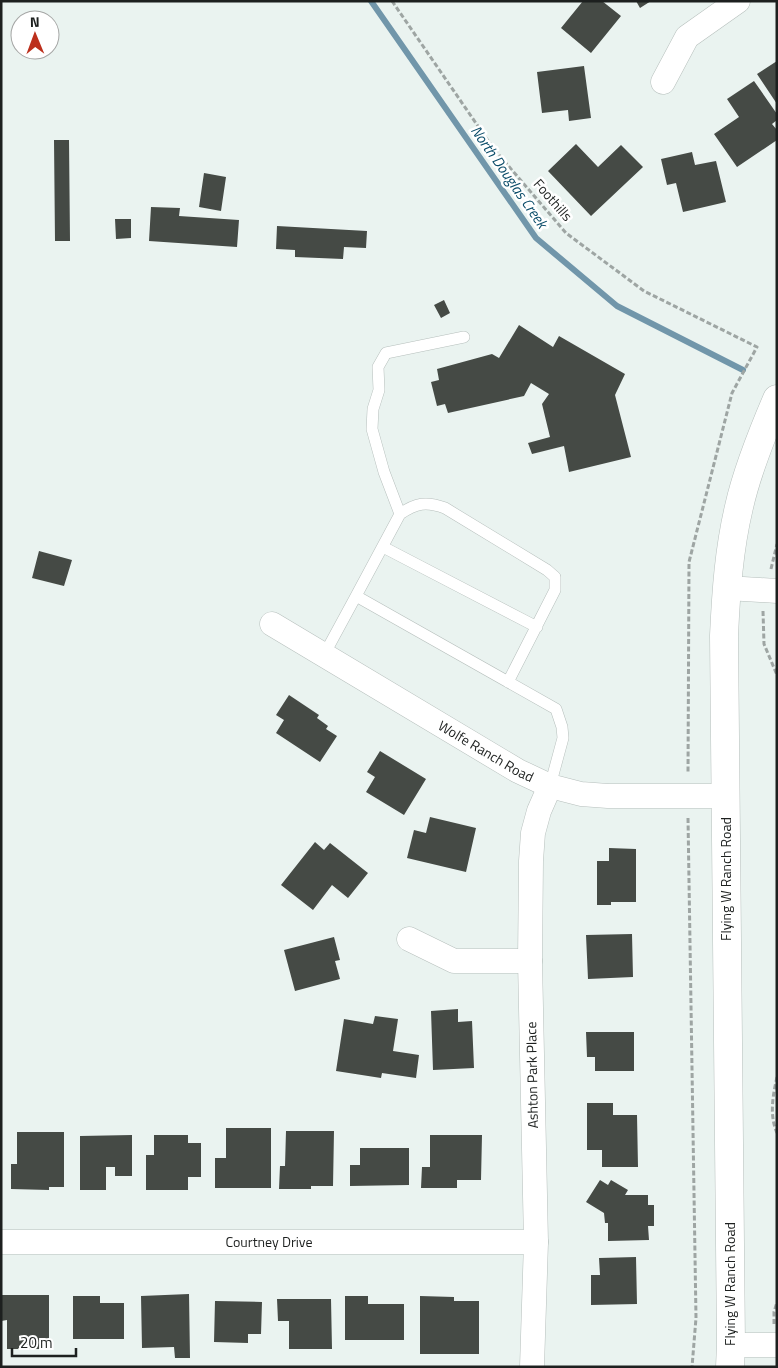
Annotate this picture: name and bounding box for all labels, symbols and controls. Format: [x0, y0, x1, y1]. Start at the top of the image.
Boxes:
north arrow [10, 10, 60, 60]
text: N [30, 11, 40, 32]
water label: North Douglas Creek [465, 120, 555, 235]
street label: Foothills [529, 174, 578, 226]
street label: Wolfe Ranch Road [434, 715, 537, 787]
street label: Flying W Ranch Road [715, 817, 736, 941]
street label: Ashton Park Place [520, 1021, 543, 1129]
street label: Flying W Ranch Road [719, 1222, 740, 1346]
street label: Courtney Drive [225, 1231, 313, 1252]
scale bar [12, 1326, 76, 1358]
text: 20 m [20, 1331, 53, 1354]

